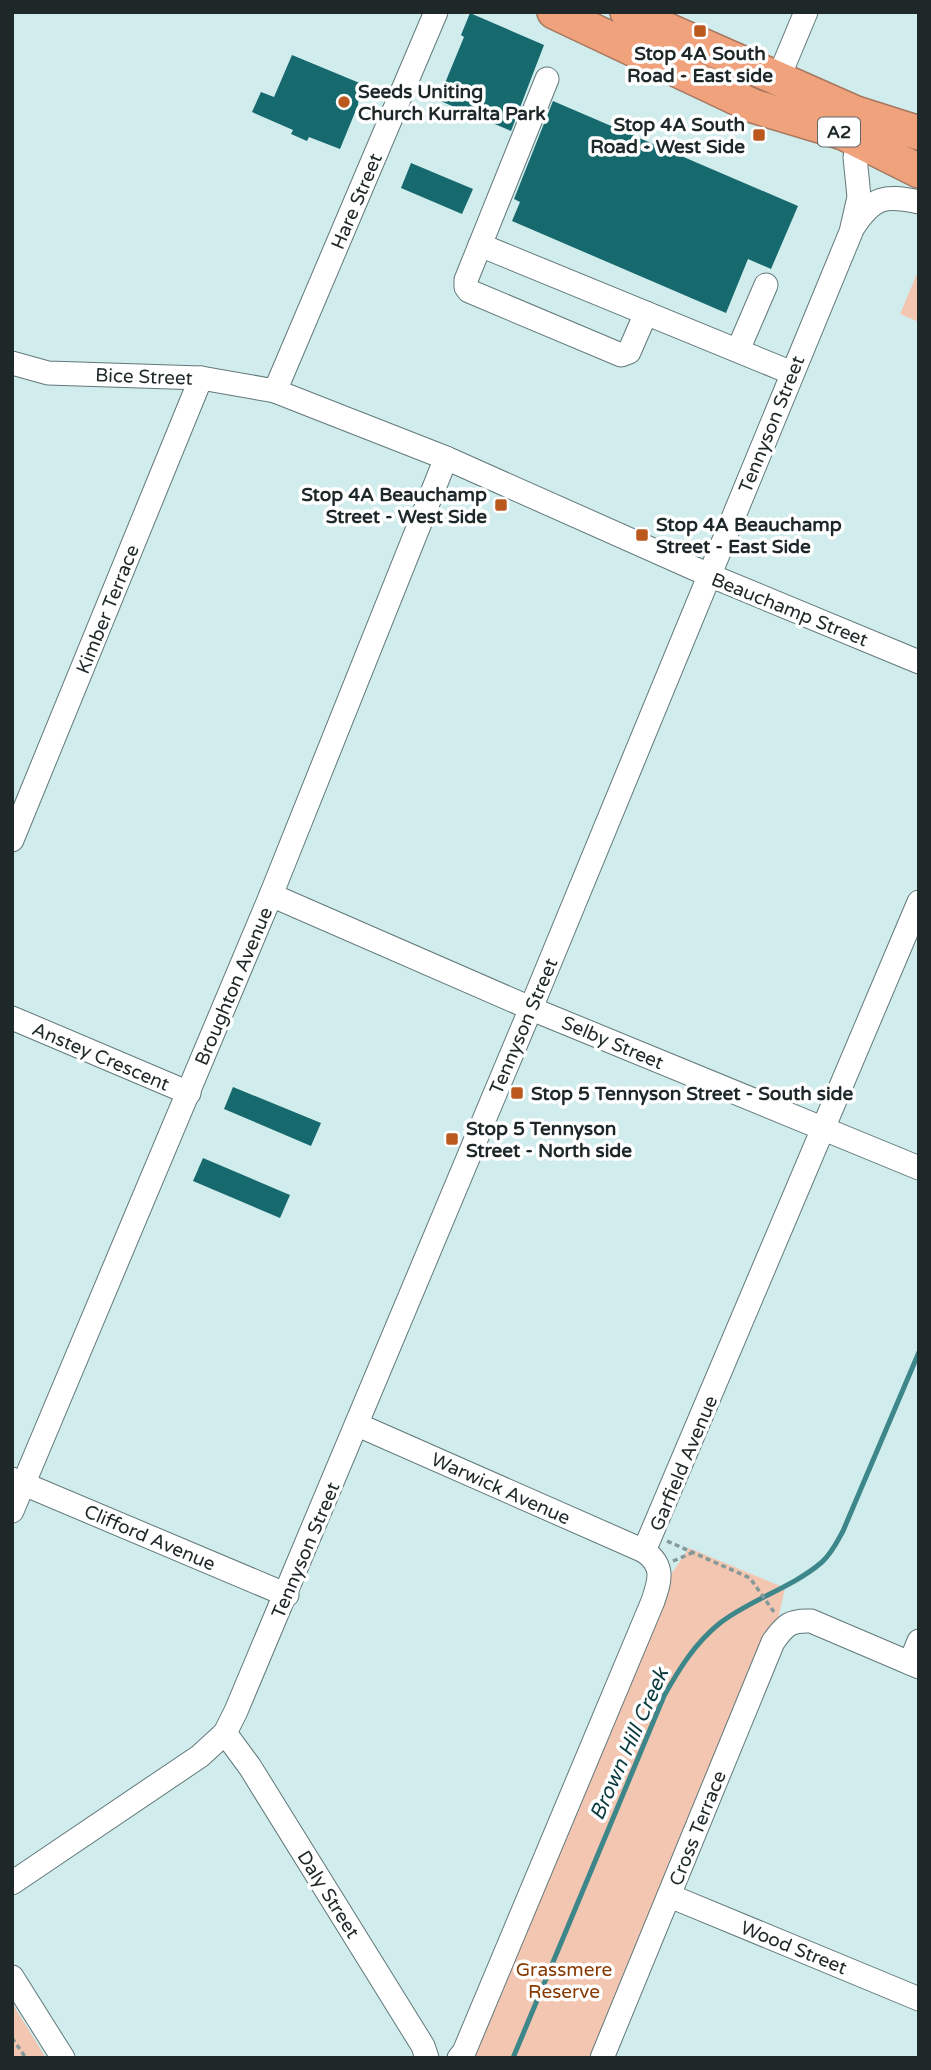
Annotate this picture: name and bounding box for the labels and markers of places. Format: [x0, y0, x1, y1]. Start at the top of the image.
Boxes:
marker: Stop 4A South Road - East side [692, 23, 708, 39]
place label: Stop 4A South Road - East side [627, 43, 773, 87]
place label: Seeds Uniting Church Kurralta Park [358, 81, 546, 125]
marker: Seeds Uniting Church Kurralta Park [336, 94, 352, 110]
place label: Stop 4A South Road - West Side [590, 114, 745, 158]
marker: Stop 4A South Road - West Side [751, 127, 767, 143]
place label: Stop 4A Beauchamp Street - West Side [301, 484, 487, 528]
marker: Stop 4A Beauchamp Street - West Side [493, 497, 509, 513]
place label: Stop 4A Beauchamp Street - East Side [656, 514, 842, 558]
marker: Stop 4A Beauchamp Street - East Side [634, 527, 650, 543]
place label: Stop 5 Tennyson Street - South side [531, 1083, 854, 1106]
marker: Stop 5 Tennyson Street - South side [509, 1085, 525, 1101]
place label: Stop 5 Tennyson Street - North side [466, 1118, 632, 1162]
marker: Stop 5 Tennyson Street - North side [444, 1131, 460, 1147]

